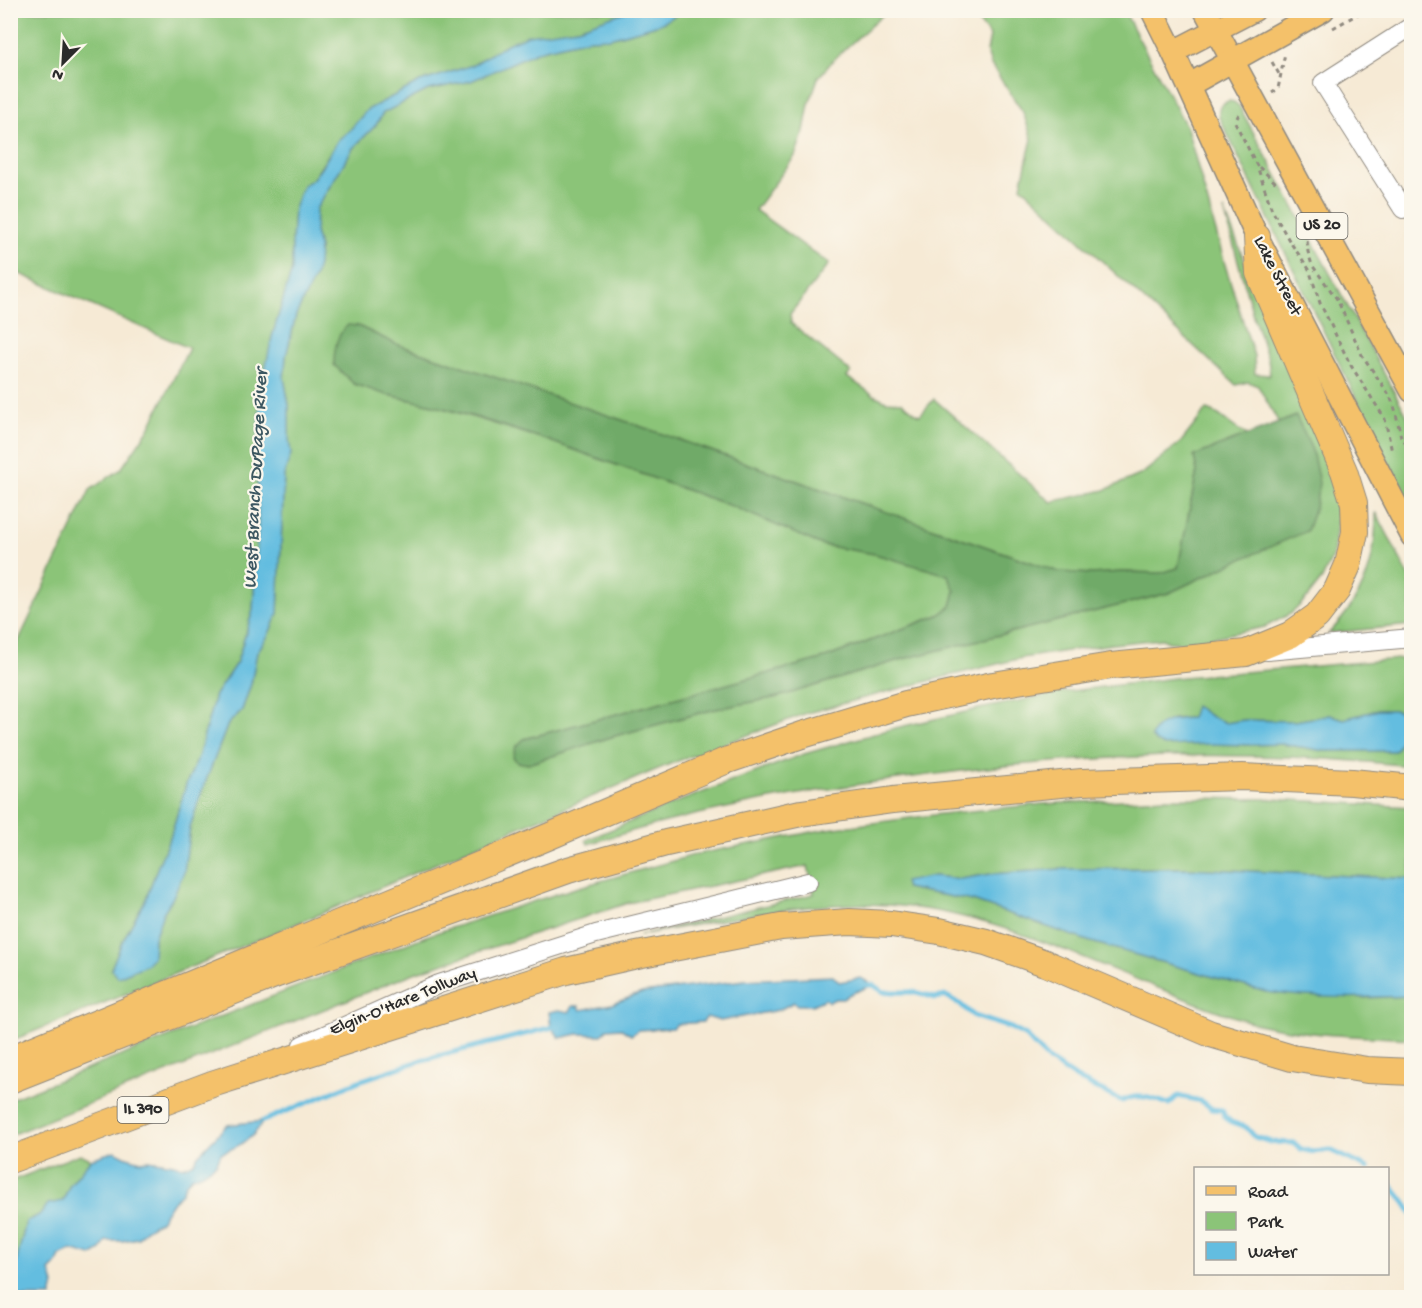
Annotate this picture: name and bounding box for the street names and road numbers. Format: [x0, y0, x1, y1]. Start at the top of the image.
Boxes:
road number: US 20 [1296, 213, 1348, 239]
street label: Lake Street [1248, 233, 1307, 321]
street label: Elgin-O'Hare Tollway [327, 963, 479, 1041]
road number: IL 390 [118, 1097, 168, 1123]

